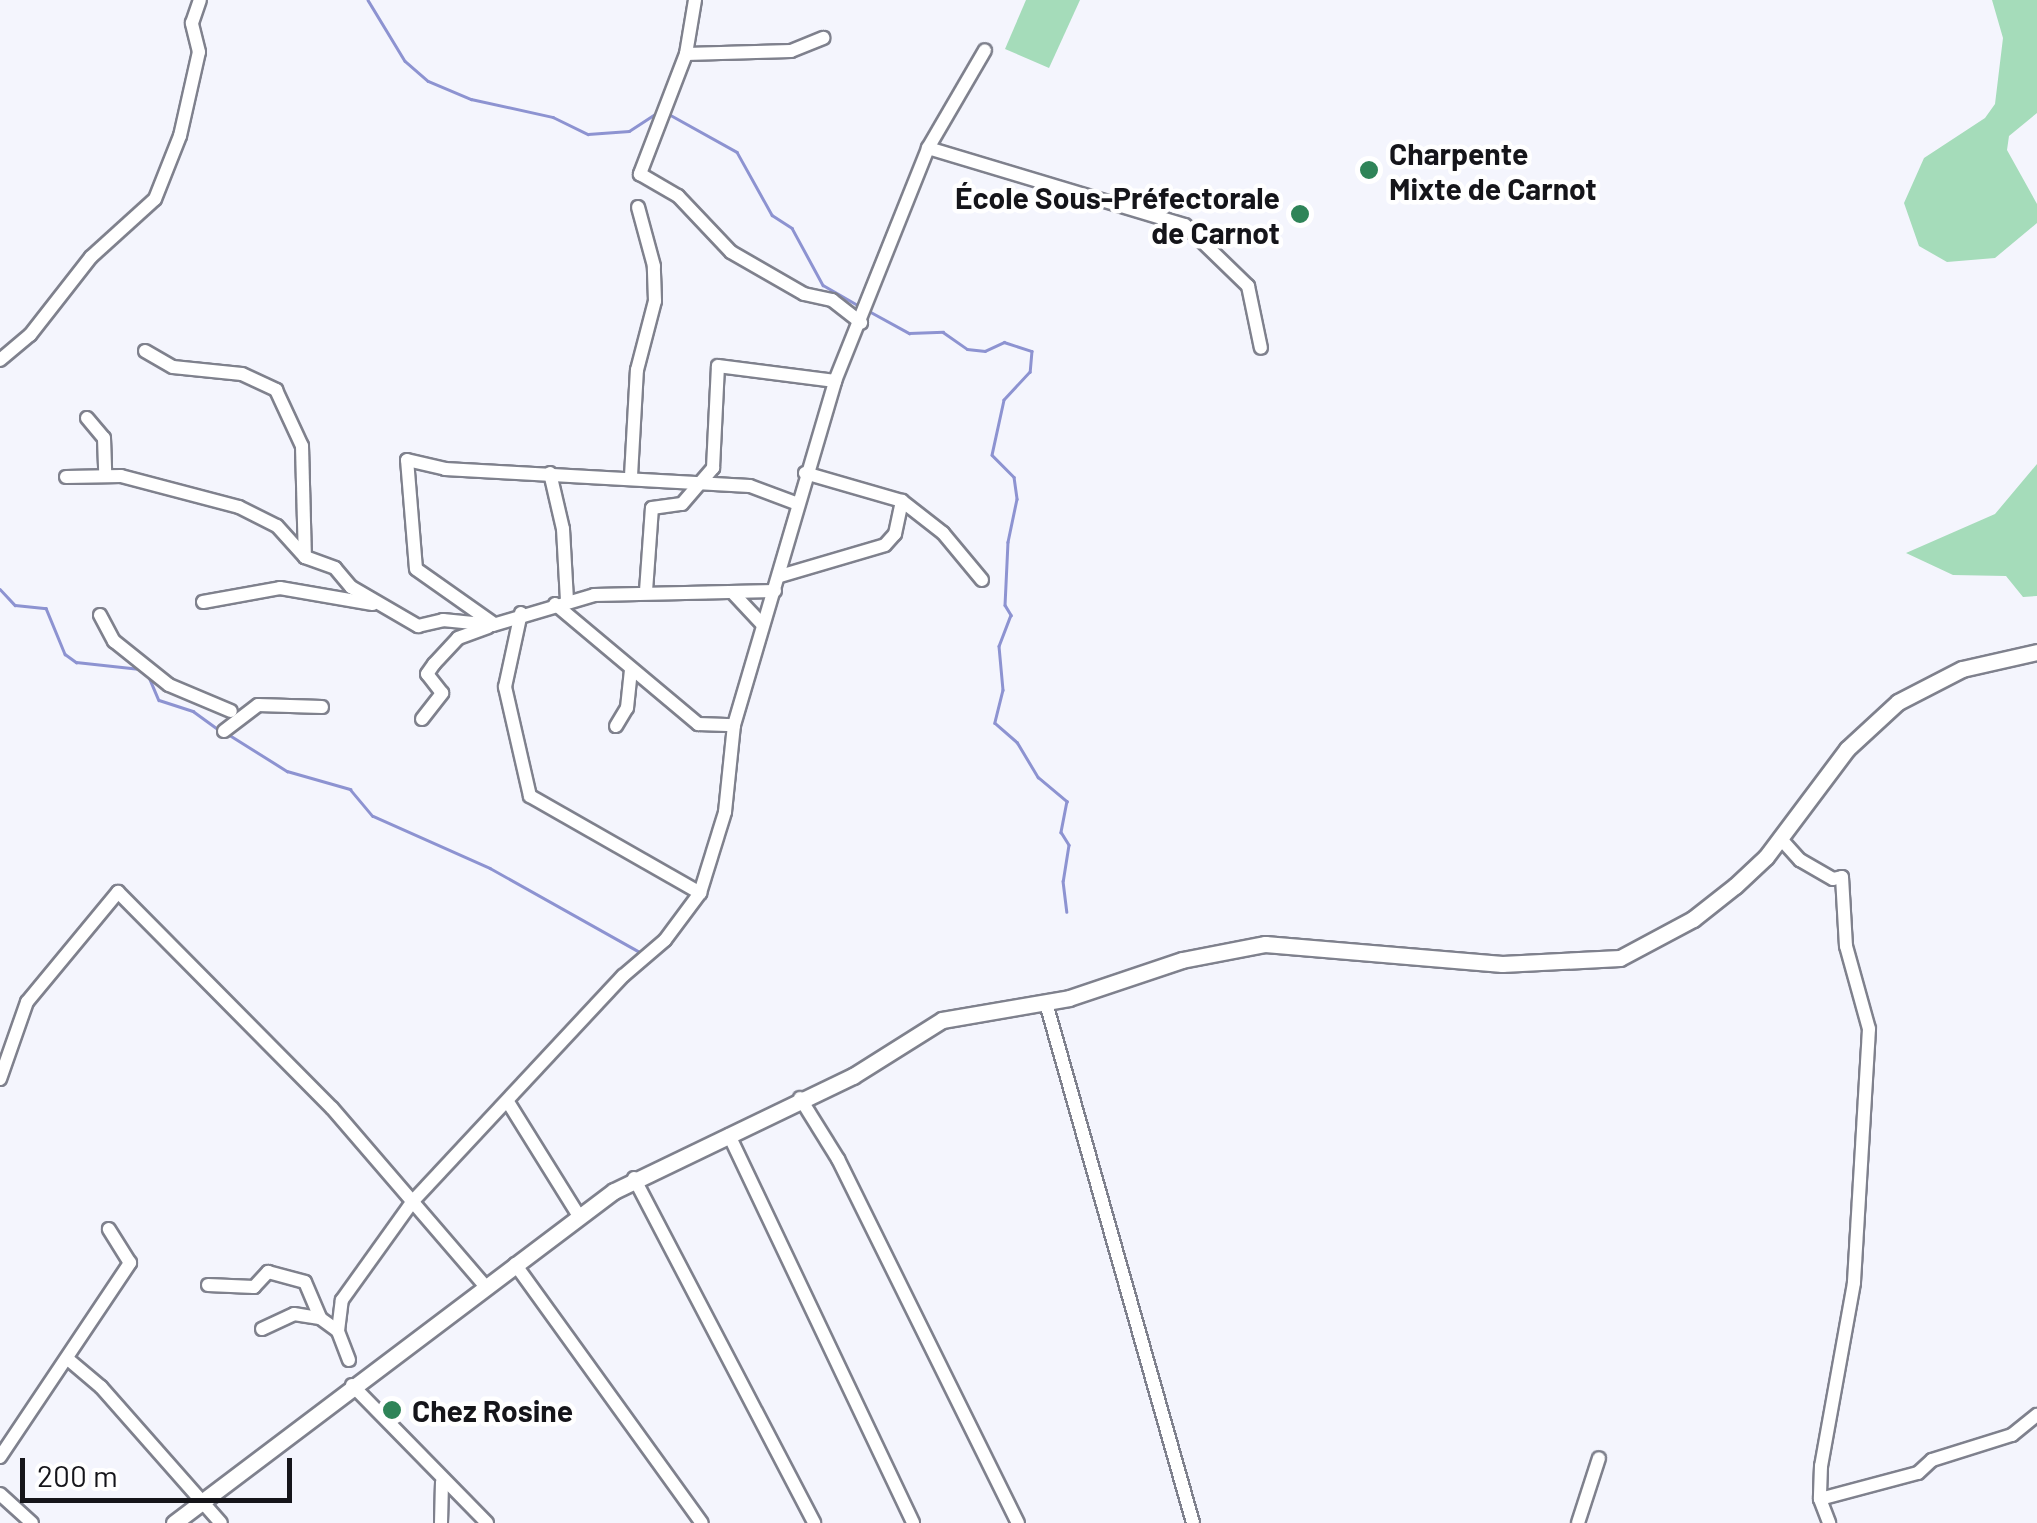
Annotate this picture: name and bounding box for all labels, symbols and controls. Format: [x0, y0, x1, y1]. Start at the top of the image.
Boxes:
place label: Charpente Mixte de Carnot [1389, 135, 1597, 206]
marker: Charpente Mixte de Carnot [1358, 159, 1380, 181]
place label: École Sous-Préfectorale de Carnot [955, 179, 1280, 250]
marker: École Sous-Préfectorale de Carnot [1289, 203, 1311, 225]
place label: Chez Rosine [412, 1392, 573, 1428]
marker: Chez Rosine [381, 1399, 403, 1421]
scale bar [25, 1438, 298, 1500]
text: 200 m [37, 1457, 118, 1493]

